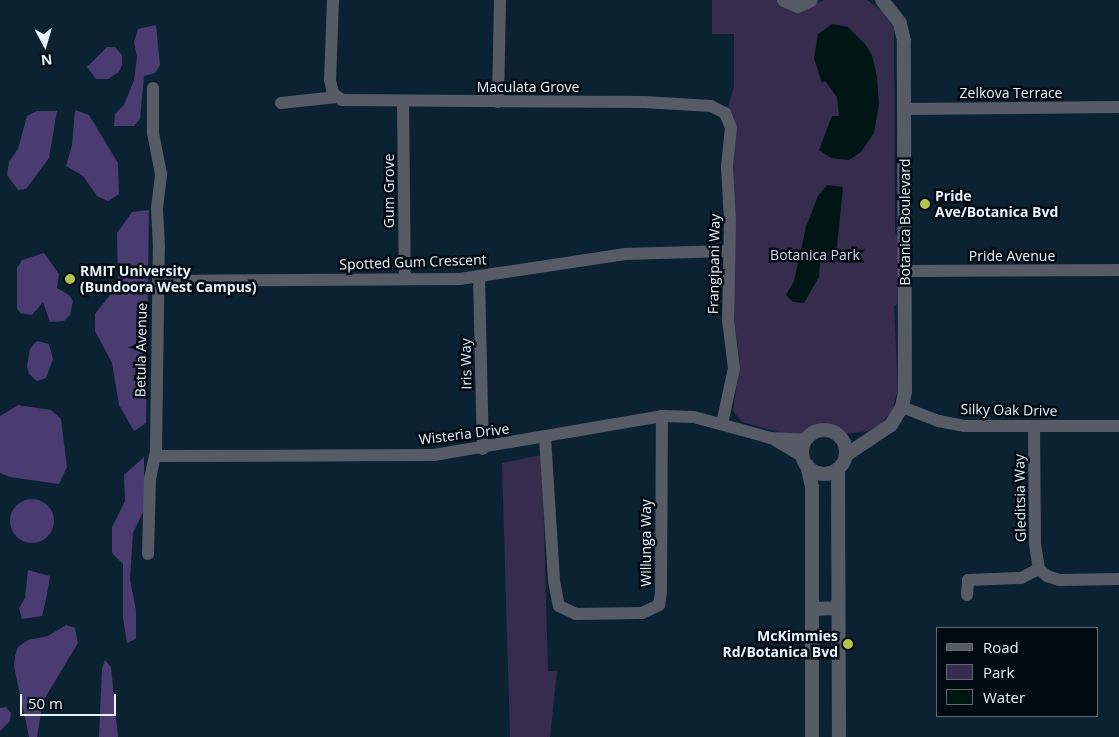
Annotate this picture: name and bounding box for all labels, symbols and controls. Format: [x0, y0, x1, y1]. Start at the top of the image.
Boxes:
north arrow [20, 20, 70, 70]
text: N [40, 50, 53, 70]
street label: Maculata Grove [477, 79, 579, 95]
street label: Zelkova Terrace [960, 85, 1062, 101]
street label: Gum Grove [381, 154, 397, 228]
street label: Botanica Boulevard [897, 159, 913, 285]
place label: Pride Ave/Botanica Bvd [935, 188, 1058, 220]
marker: Pride Ave/Botanica Bvd [919, 198, 931, 210]
street label: Frangipani Way [705, 214, 723, 314]
park label: Botanica Park [770, 247, 860, 263]
street label: Pride Avenue [969, 248, 1055, 264]
street label: Spotted Gum Crescent [339, 251, 487, 273]
place label: RMIT University (Bundoora West Campus) [80, 263, 257, 296]
marker: RMIT University (Bundoora West Campus) [64, 273, 76, 285]
street label: Betula Avenue [132, 303, 150, 397]
street label: Iris Way [457, 338, 475, 390]
street label: Silky Oak Drive [961, 401, 1057, 419]
street label: Wisteria Drive [418, 420, 510, 448]
street label: Gleditsia Way [1011, 454, 1029, 542]
street label: Willunga Way [638, 499, 654, 587]
legend [936, 627, 1099, 717]
place label: McKimmies Rd/Botanica Bvd [723, 628, 838, 660]
text: Road [983, 637, 1019, 657]
marker: McKimmies Rd/Botanica Bvd [842, 638, 854, 650]
text: Park [983, 662, 1014, 682]
scale bar [22, 684, 119, 716]
text: Water [983, 687, 1025, 707]
text: 50 m [28, 693, 63, 713]

